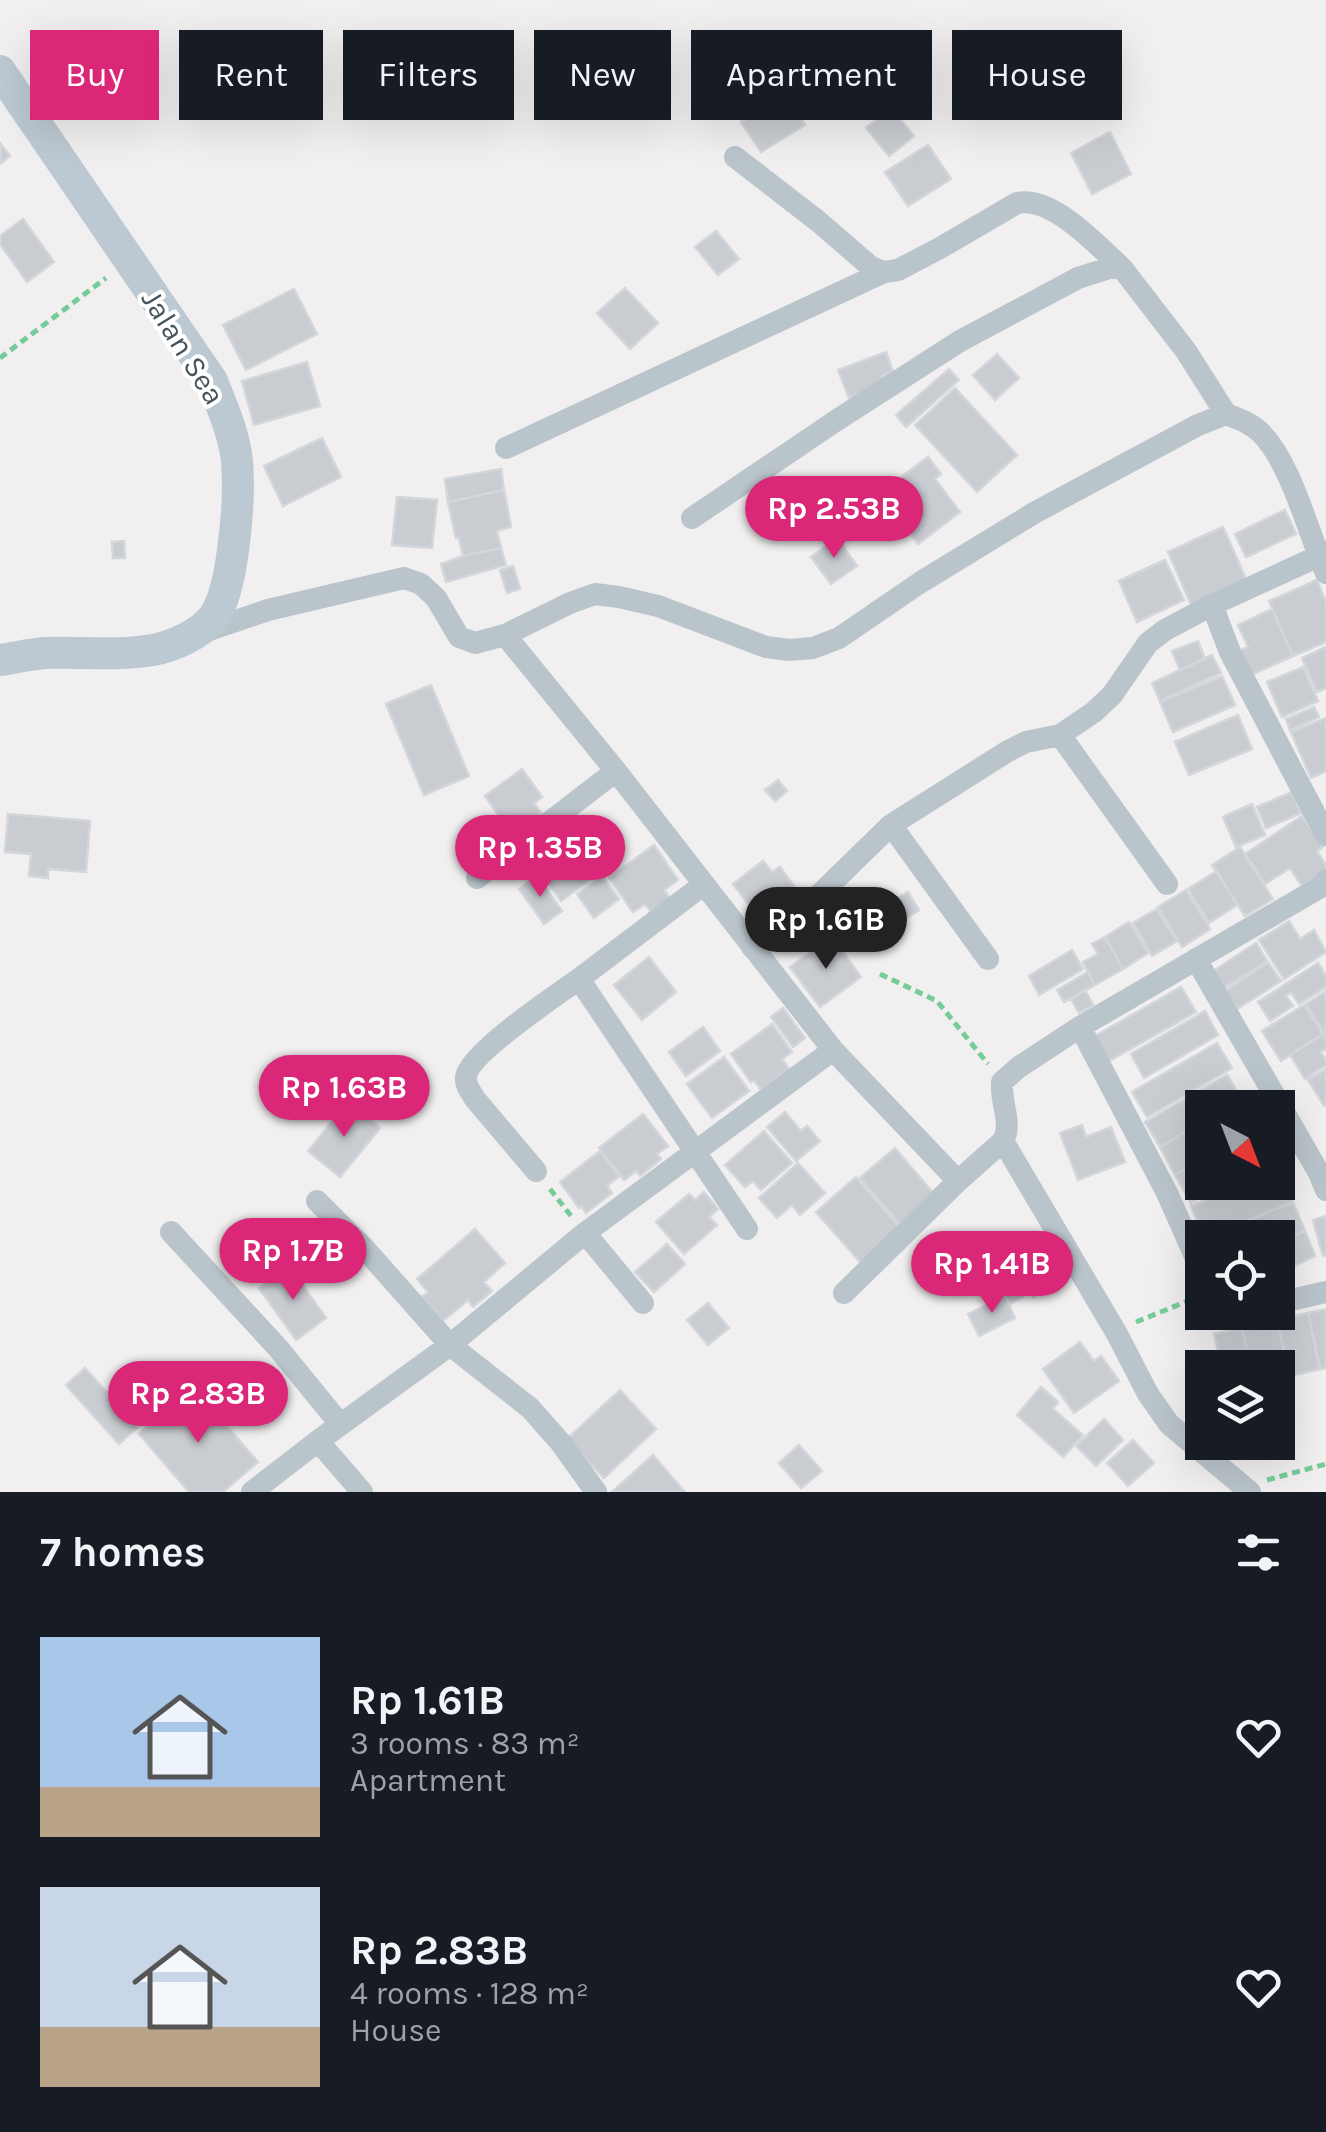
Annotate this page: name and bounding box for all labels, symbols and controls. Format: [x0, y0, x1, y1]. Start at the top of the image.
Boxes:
chip: Buy [30, 30, 159, 120]
chip: Rent [179, 30, 323, 120]
chip: Filters [343, 30, 514, 120]
chip: New [534, 30, 671, 120]
chip: Apartment [691, 30, 932, 120]
chip: House [952, 30, 1122, 120]
street label: Jalan Sea [134, 283, 232, 411]
pin: Rp 2.53B [731, 476, 937, 561]
text: Rp 2.53B [767, 490, 901, 527]
pin: Rp 1.35B [437, 815, 643, 900]
text: Rp 1.35B [477, 829, 603, 866]
pin: Rp 1.61B [723, 887, 929, 972]
text: Rp 1.61B [767, 901, 885, 938]
pin: Rp 1.63B [241, 1055, 447, 1140]
text: Rp 1.63B [281, 1069, 407, 1106]
north arrow [1185, 1090, 1295, 1200]
map controls [1185, 1090, 1295, 1460]
pin: Rp 1.7B [201, 1218, 385, 1303]
button: locate [1185, 1220, 1295, 1330]
pin: Rp 1.41B [889, 1231, 1095, 1316]
text: Rp 1.7B [241, 1232, 345, 1269]
text: Rp 1.41B [933, 1245, 1051, 1282]
button: layers [1185, 1350, 1295, 1460]
pin: Rp 2.83B [95, 1361, 301, 1446]
text: Rp 2.83B [130, 1375, 266, 1412]
icon: filters [1231, 1525, 1286, 1580]
text: 7 homes [40, 1527, 206, 1577]
text: Rp 1.61B [350, 1675, 505, 1725]
icon: home [120, 1677, 240, 1797]
icon: heart [1231, 1710, 1286, 1765]
text: 3 rooms · 83 m² [350, 1725, 580, 1762]
text: Apartment [350, 1762, 506, 1799]
text: Rp 2.83B [350, 1925, 528, 1975]
icon: home [120, 1927, 240, 2047]
icon: heart [1231, 1960, 1286, 2015]
text: 4 rooms · 128 m² [350, 1975, 589, 2012]
text: House [350, 2012, 442, 2049]

